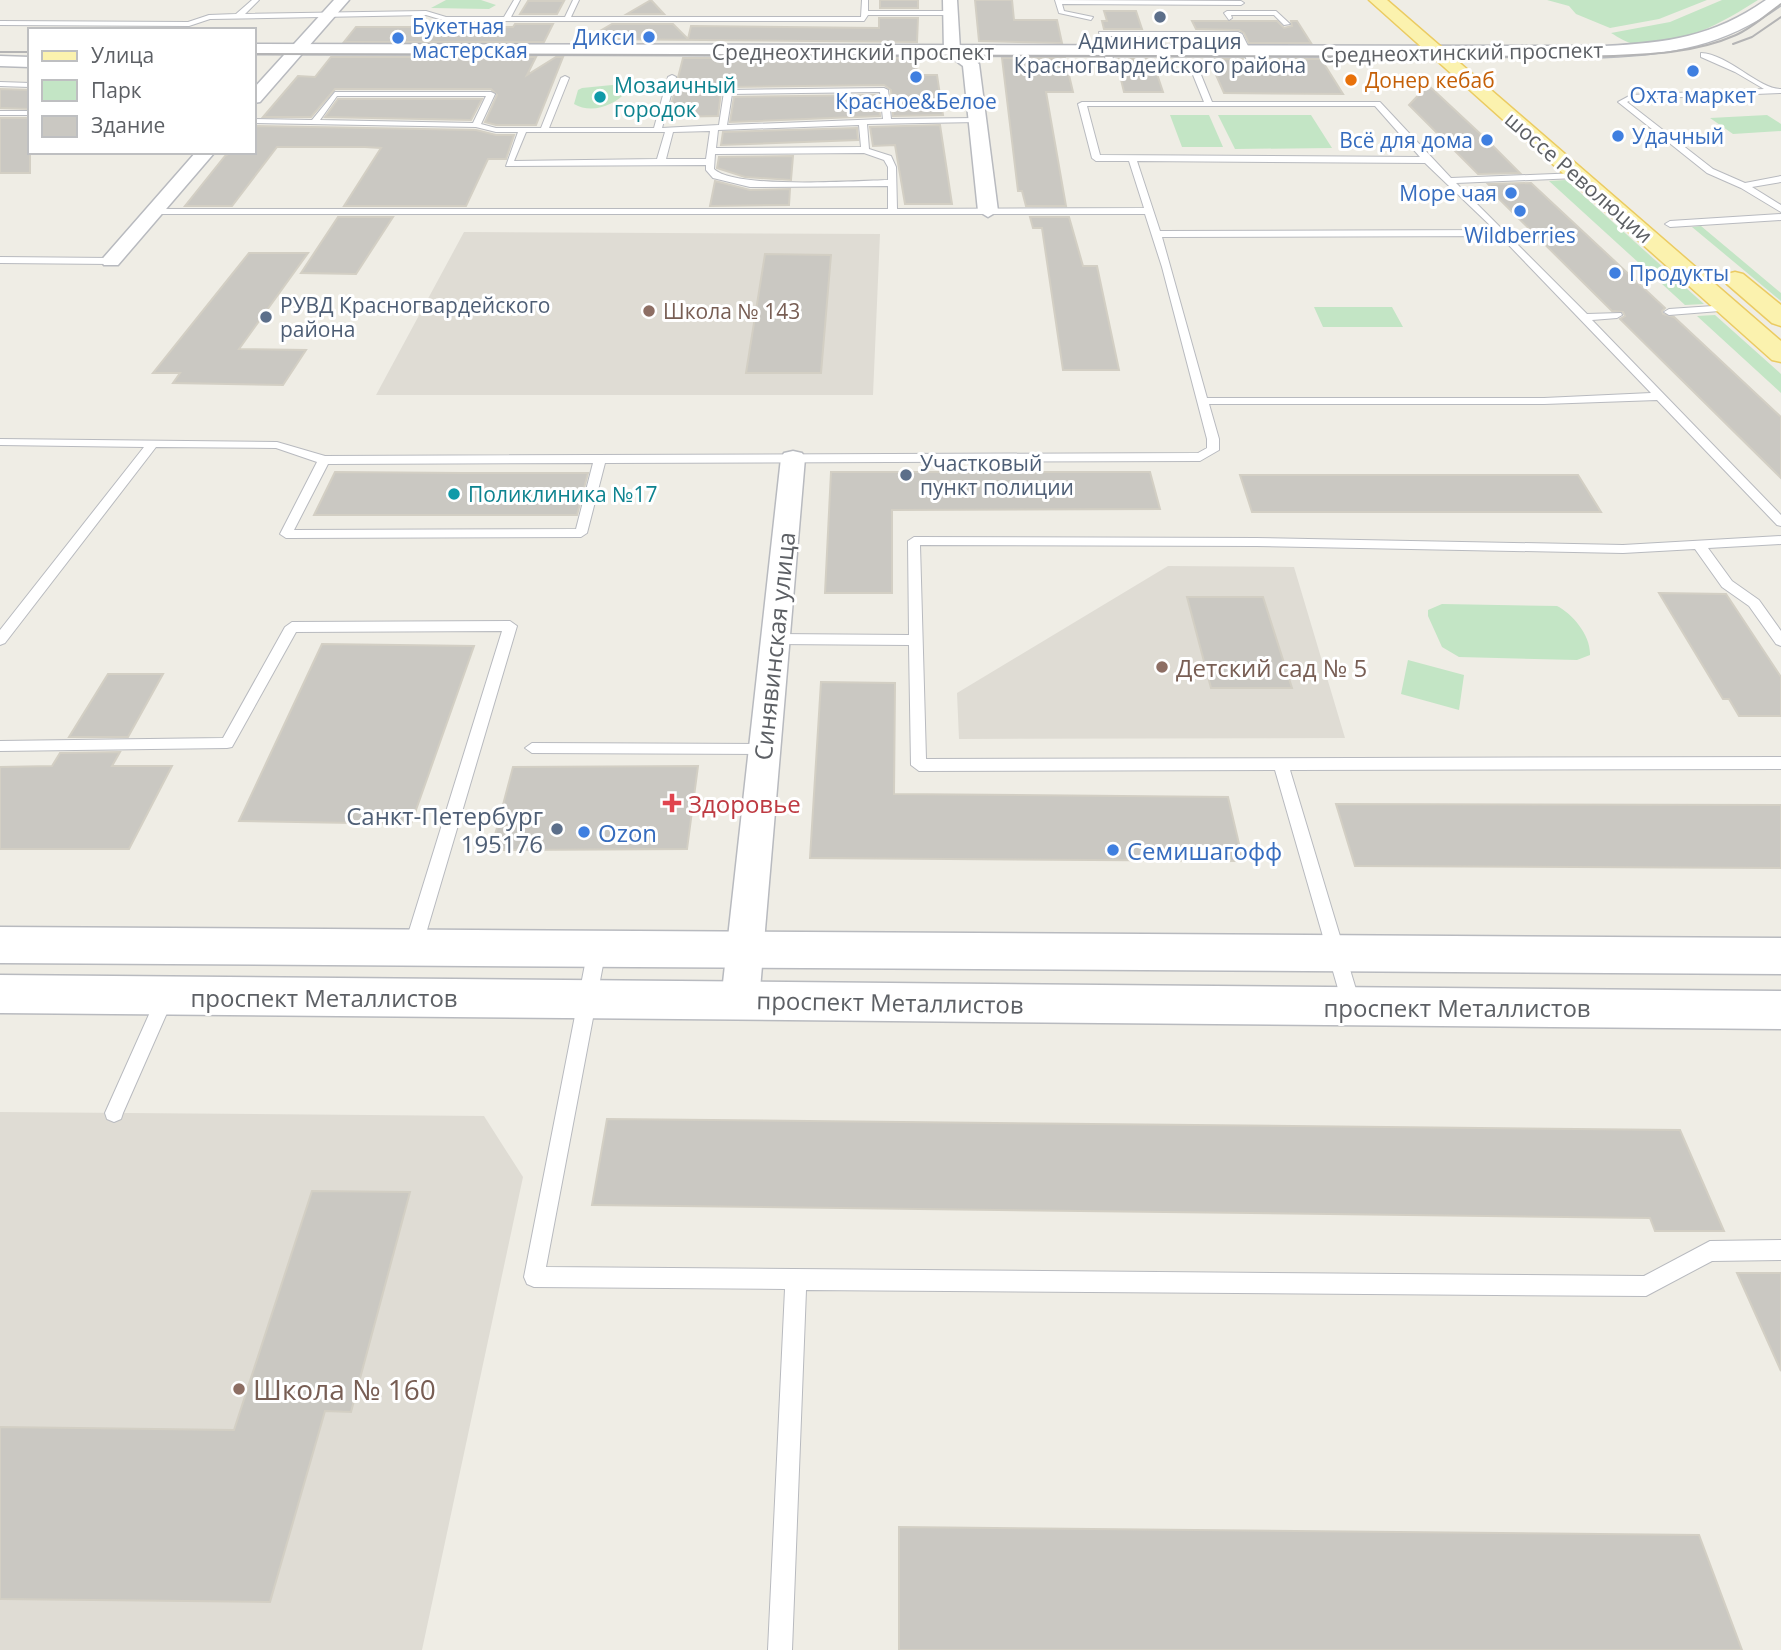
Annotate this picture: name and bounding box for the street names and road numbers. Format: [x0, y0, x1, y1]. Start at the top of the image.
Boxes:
street label: Среднеохтинский проспект [1321, 36, 1604, 68]
street label: Среднеохтинский проспект [712, 38, 994, 66]
street label: шоссе Революции [1499, 105, 1659, 249]
street label: Синявинская улица [746, 530, 802, 762]
street label: проспект Металлистов [190, 981, 458, 1014]
street label: проспект Металлистов [756, 983, 1024, 1021]
street label: проспект Металлистов [1323, 991, 1591, 1024]

